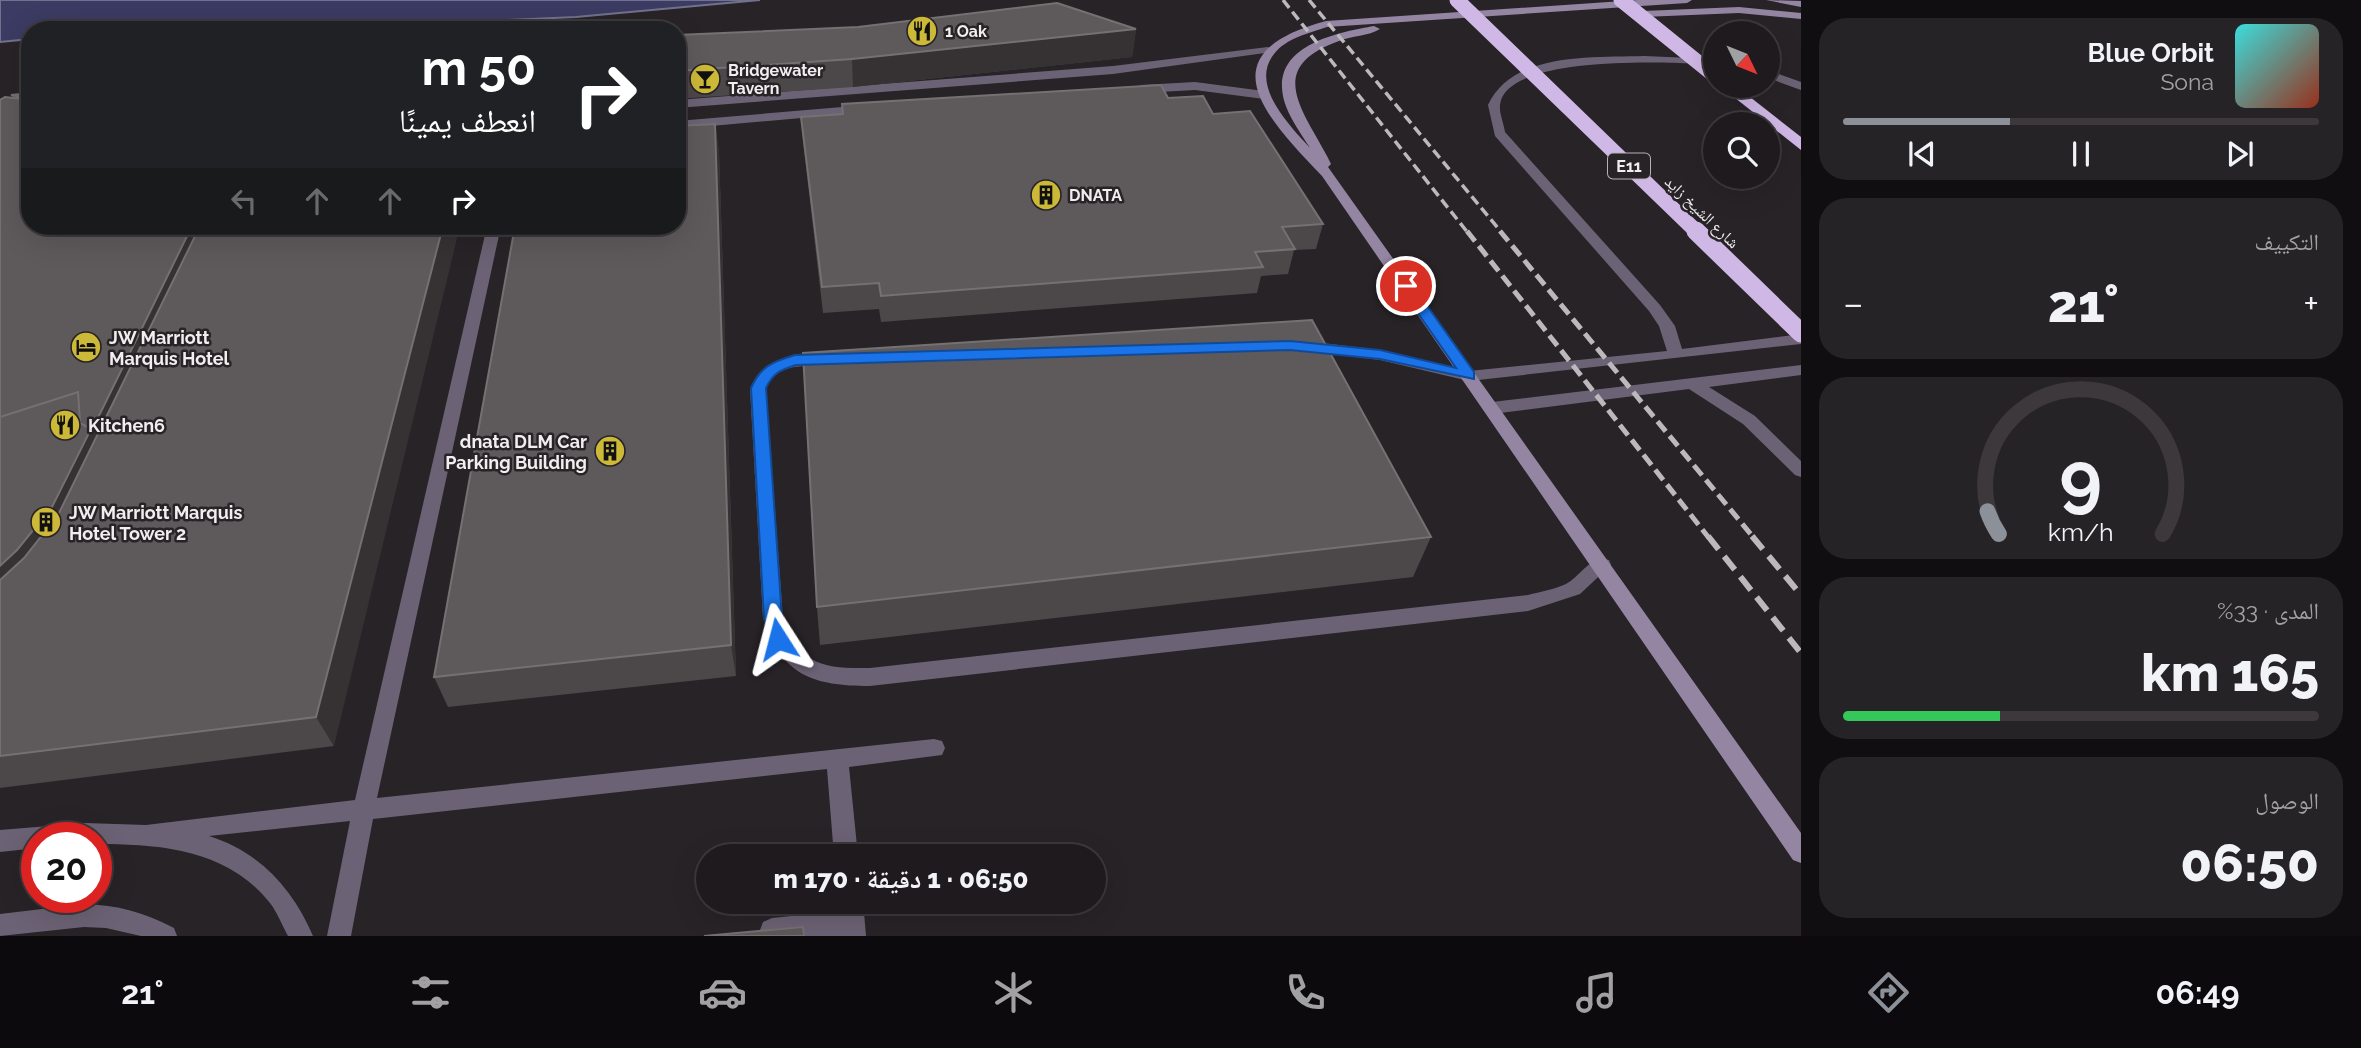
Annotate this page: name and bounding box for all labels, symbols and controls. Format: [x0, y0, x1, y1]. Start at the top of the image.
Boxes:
restaurant icon: 1 Oak [905, 14, 939, 48]
north arrow [1703, 21, 1780, 98]
map controls [1703, 21, 1780, 189]
place label: 1 Oak [945, 22, 987, 41]
text: Blue Orbit [2088, 38, 2214, 68]
text: 50 m [421, 39, 536, 96]
icon: right [560, 49, 651, 140]
place label: Bridgewater Tavern [728, 61, 823, 98]
bar icon: Bridgewater Tavern [688, 62, 722, 96]
text: Sona [2160, 68, 2214, 95]
text: انعطف يمينًا [399, 102, 536, 139]
button: search [1703, 112, 1780, 189]
icon: previous [1903, 135, 1941, 173]
icon: pause [2062, 135, 2100, 173]
icon: next [2221, 135, 2259, 173]
road number: E11 [1608, 154, 1650, 178]
street label: شارع الشيخ زايد [1660, 172, 1743, 253]
building icon: DNATA [1029, 178, 1063, 212]
icon: left [225, 182, 263, 220]
icon: ahead [298, 182, 336, 220]
icon: ahead [371, 182, 409, 220]
icon: right [444, 182, 482, 220]
place label: DNATA [1069, 186, 1122, 205]
text: التكييف [2254, 228, 2319, 255]
pin [1376, 256, 1436, 316]
icon: arrive [1387, 267, 1425, 305]
text: 21° [2048, 273, 2119, 334]
text: − [1843, 281, 1863, 326]
text: + [2303, 281, 2319, 326]
place label: JW Marriott Marquis Hotel [109, 327, 230, 369]
hotel icon: JW Marriott Marquis Hotel [69, 330, 103, 364]
restaurant icon: Kitchen6 [48, 408, 82, 442]
place label: Kitchen6 [88, 415, 165, 436]
place label: dnata DLM Car Parking Building [445, 431, 587, 473]
building icon: dnata DLM Car Parking Building [593, 434, 627, 468]
text: 9 [2060, 436, 2102, 521]
place label: JW Marriott Marquis Hotel Tower 2 [69, 502, 242, 544]
building icon: JW Marriott Marquis Hotel Tower 2 [29, 505, 63, 539]
text: km/h [2048, 517, 2114, 547]
text: المدى · 33% [2217, 597, 2319, 624]
position arrow [741, 602, 815, 676]
text: 165 km [2141, 642, 2319, 703]
text: الوصول [2255, 787, 2319, 814]
speed limit sign: 20 [21, 822, 112, 913]
text: 06:50 [2180, 832, 2319, 893]
text: 06:50 · 1 دقيقة · 170 m [774, 864, 1028, 894]
icon: filters [406, 968, 455, 1017]
icon: car [698, 968, 747, 1017]
icon: climate [989, 968, 1038, 1017]
icon: phone [1281, 968, 1330, 1017]
icon: music [1572, 968, 1621, 1017]
icon: directions [1864, 968, 1913, 1017]
text: 21° [121, 974, 164, 1011]
text: 06:49 [2156, 974, 2240, 1011]

